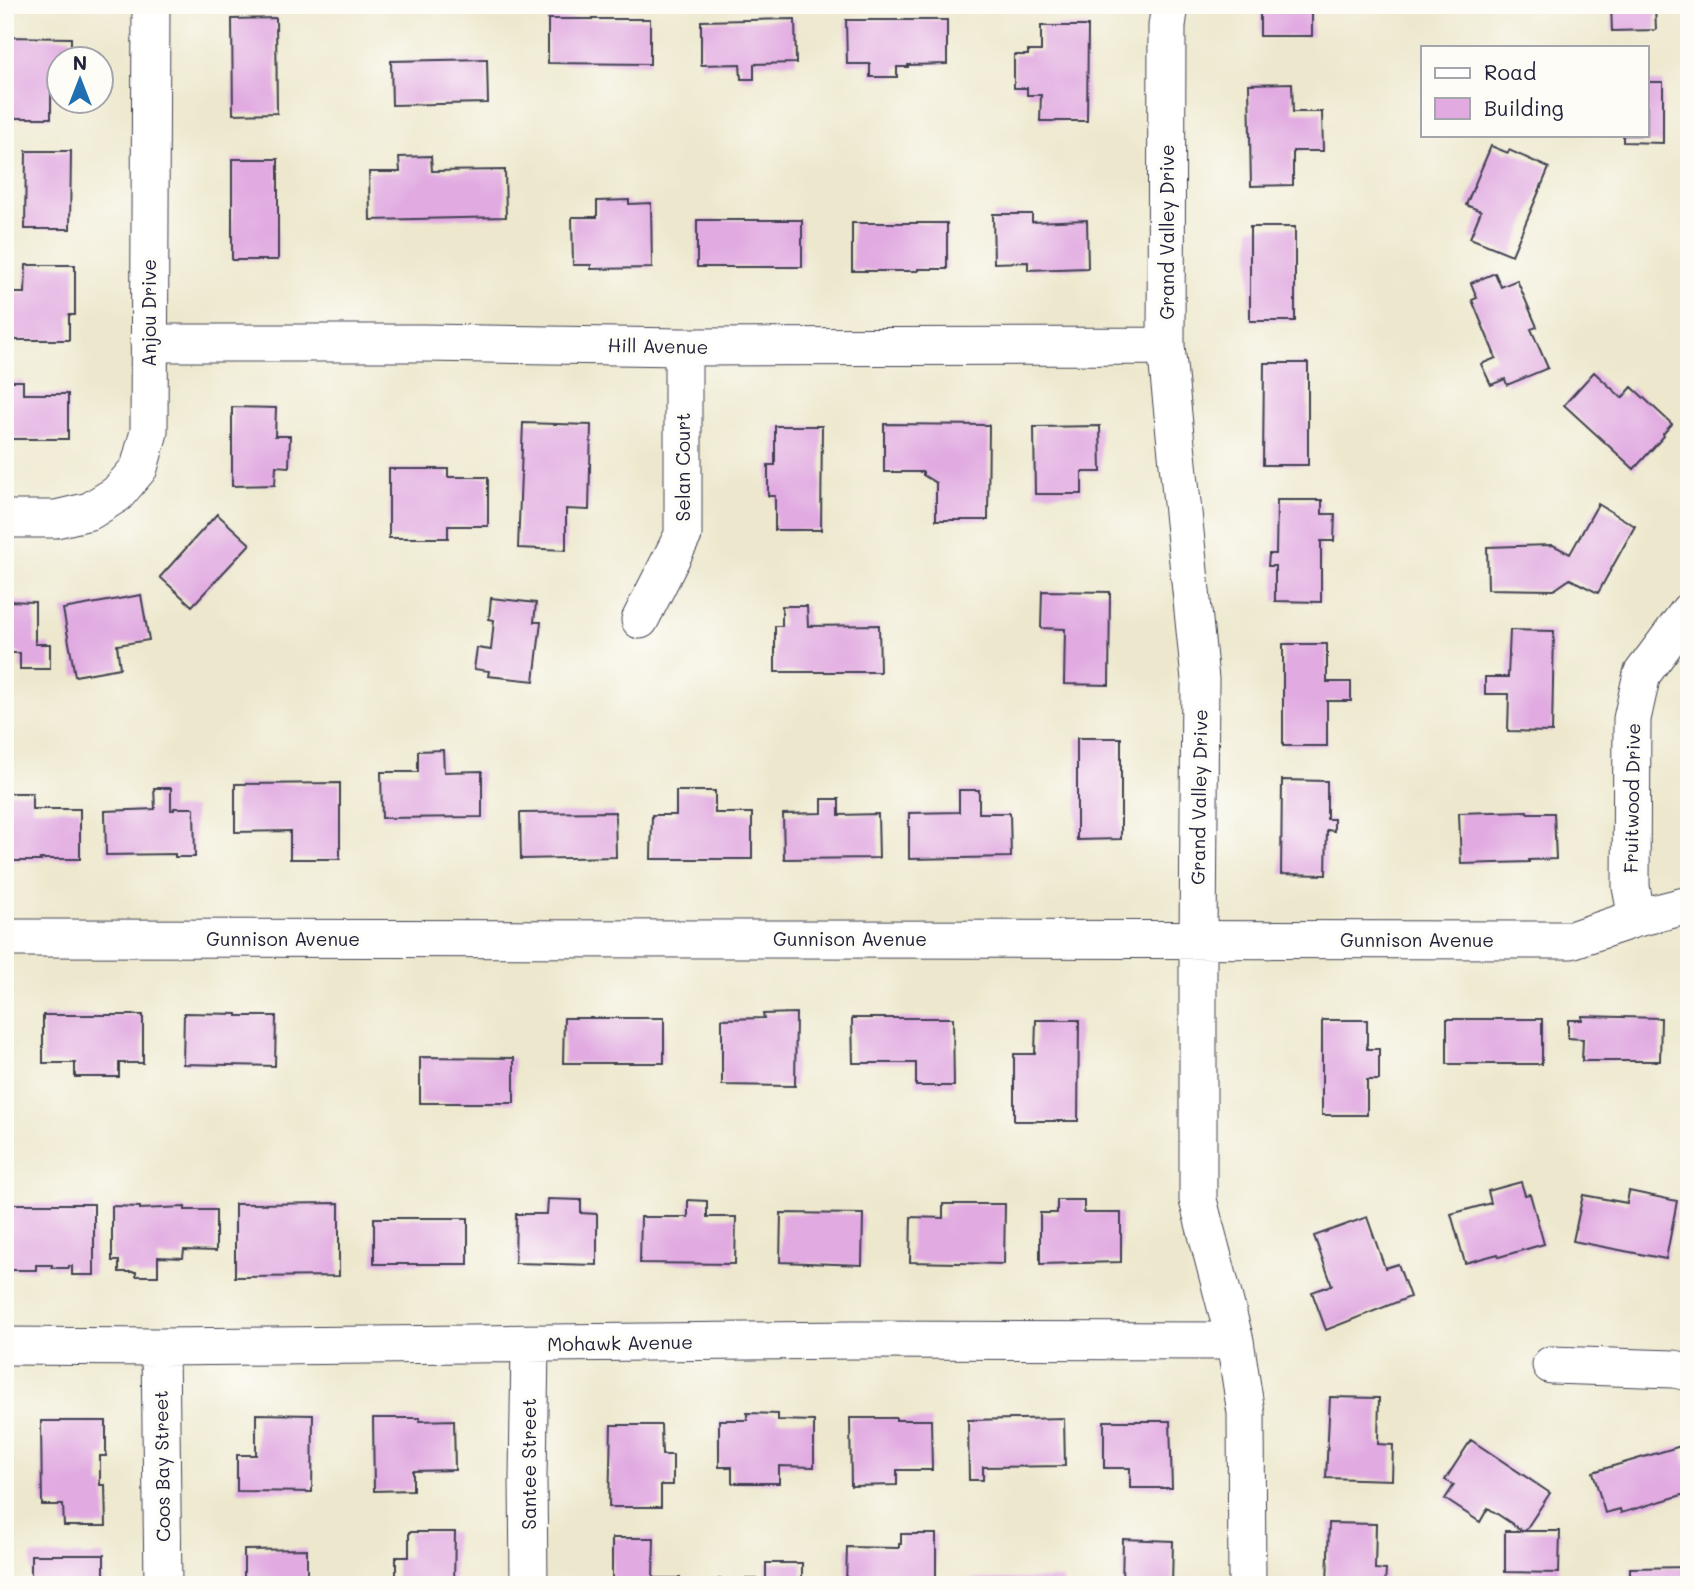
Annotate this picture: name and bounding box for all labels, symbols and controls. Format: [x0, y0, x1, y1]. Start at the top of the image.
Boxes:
north arrow [46, 46, 116, 116]
legend [1421, 46, 1648, 136]
text: N [73, 50, 87, 75]
text: Road [1484, 58, 1536, 85]
text: Building [1484, 94, 1564, 121]
street label: Grand Valley Drive [1154, 144, 1179, 320]
street label: Anjou Drive [136, 259, 161, 367]
street label: Hill Avenue [607, 332, 709, 359]
street label: Selan Court [670, 413, 695, 521]
street label: Grand Valley Drive [1184, 709, 1213, 885]
street label: Fruitwood Drive [1618, 723, 1645, 873]
street label: Gunnison Avenue [206, 926, 360, 951]
street label: Gunnison Avenue [773, 926, 927, 951]
street label: Gunnison Avenue [1340, 927, 1494, 952]
street label: Mohawk Avenue [547, 1329, 693, 1356]
street label: Coos Bay Street [148, 1390, 175, 1542]
street label: Santee Street [516, 1398, 541, 1530]

